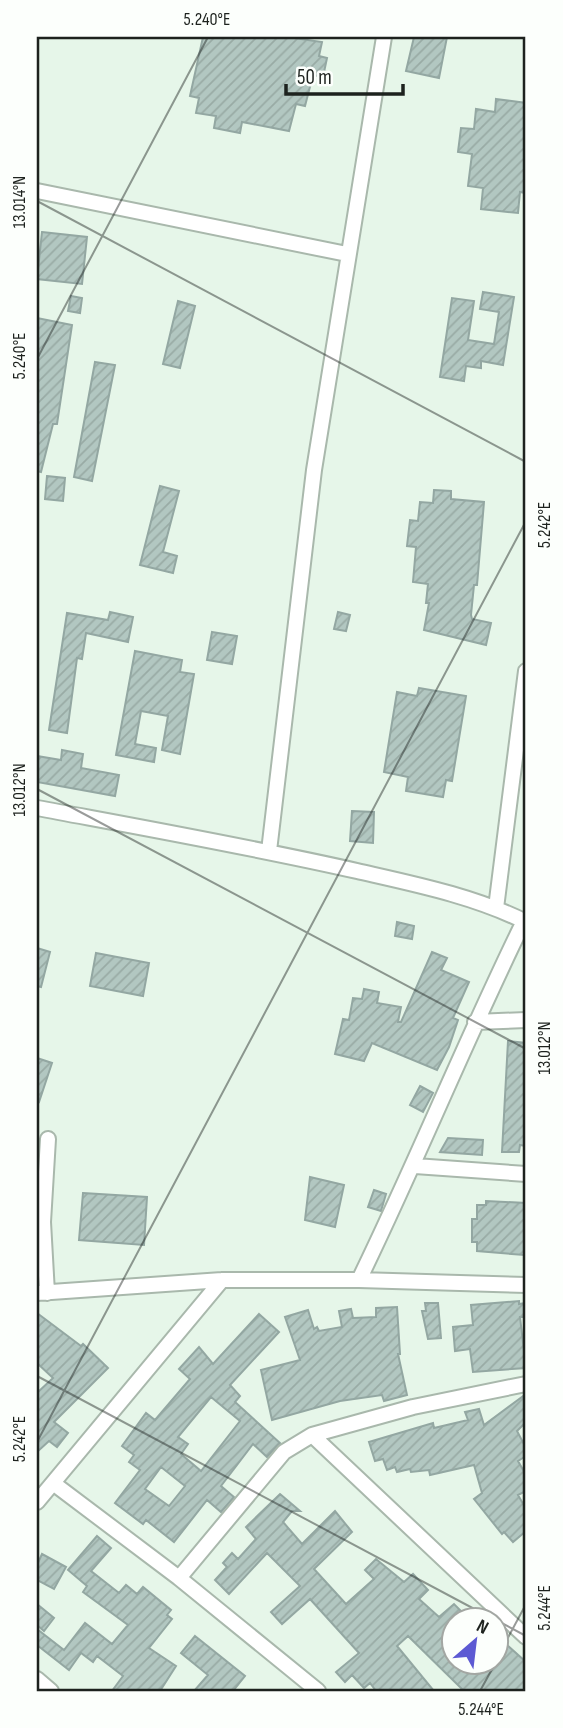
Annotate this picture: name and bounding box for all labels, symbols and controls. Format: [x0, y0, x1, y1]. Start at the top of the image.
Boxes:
text: 5.240°E [184, 9, 230, 30]
scale bar [286, 52, 404, 96]
text: 50 m [297, 65, 332, 90]
text: 13.014°N [9, 176, 30, 228]
text: 5.240°E [9, 333, 30, 379]
text: 5.242°E [534, 502, 555, 548]
text: 13.012°N [9, 763, 30, 817]
text: 13.012°N [534, 1021, 555, 1075]
text: 5.242°E [9, 1416, 30, 1462]
text: 5.244°E [534, 1585, 555, 1631]
north arrow [440, 1606, 510, 1676]
text: N [472, 1615, 492, 1640]
text: 5.244°E [458, 1699, 504, 1720]

